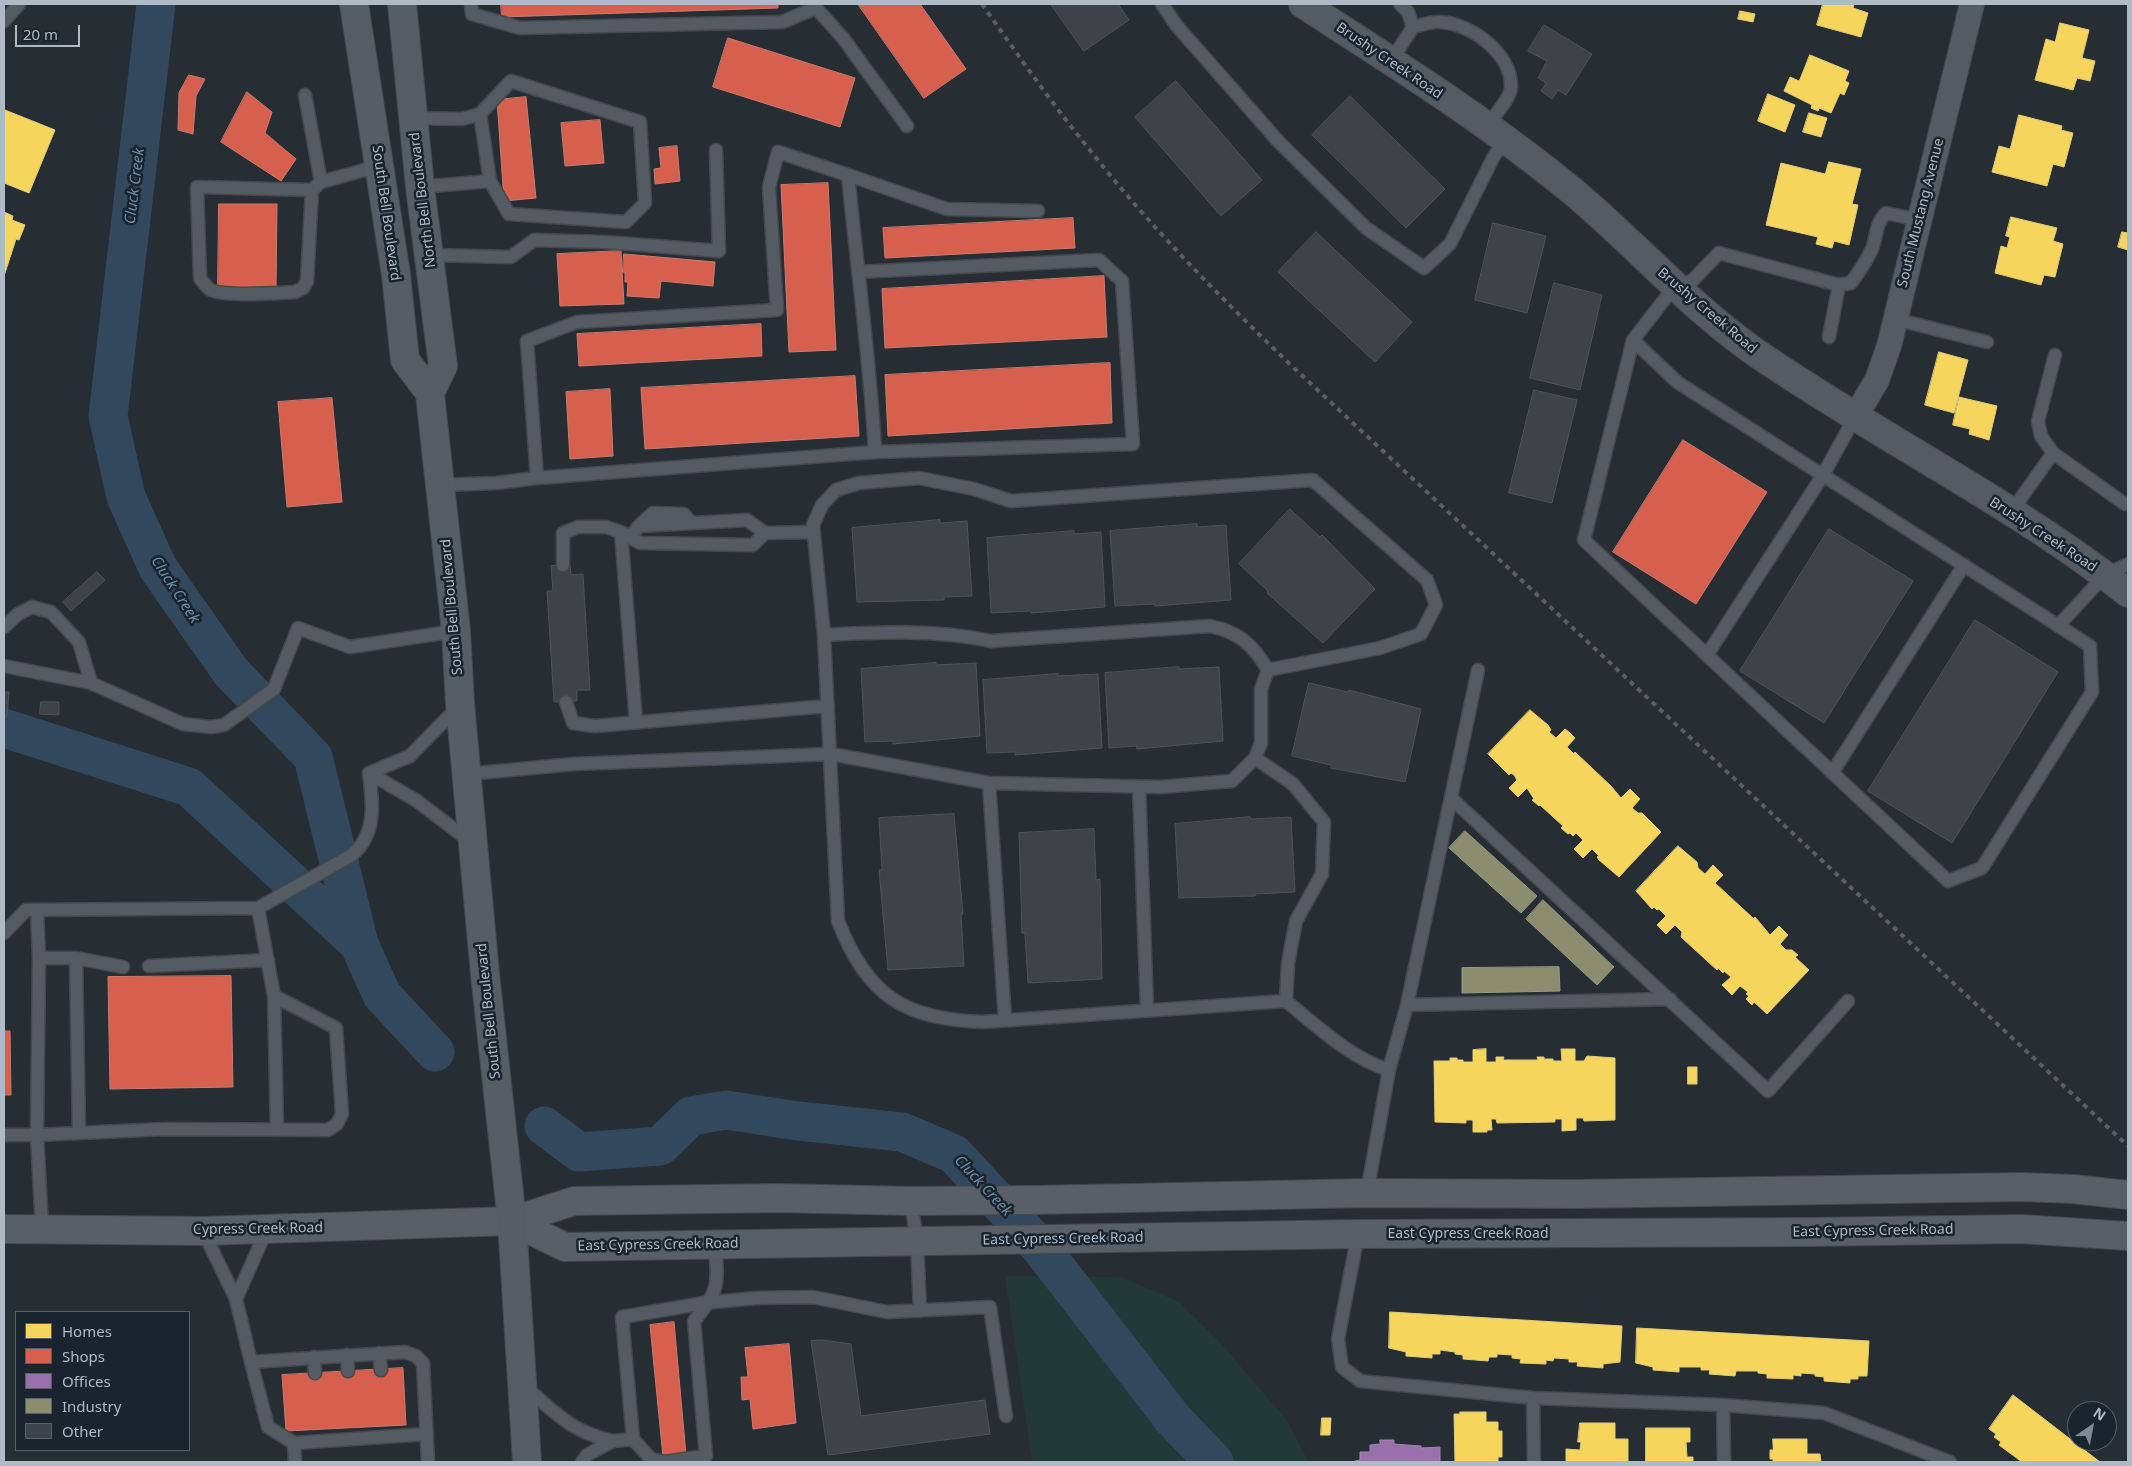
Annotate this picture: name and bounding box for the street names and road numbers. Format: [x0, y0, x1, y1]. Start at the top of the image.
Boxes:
street label: Brushy Creek Road [1333, 19, 1445, 103]
street label: North Bell Boulevard [406, 131, 440, 269]
street label: South Mustang Avenue [1894, 137, 1948, 289]
street label: South Bell Boulevard [368, 144, 404, 282]
street label: Brushy Creek Road [1654, 265, 1760, 357]
street label: Brushy Creek Road [1986, 494, 2100, 576]
street label: South Bell Boulevard [438, 538, 466, 676]
street label: South Bell Boulevard [474, 942, 504, 1080]
street label: Cypress Creek Road [193, 1219, 323, 1239]
street label: East Cypress Creek Road [1792, 1221, 1954, 1241]
street label: East Cypress Creek Road [1388, 1226, 1548, 1242]
street label: East Cypress Creek Road [982, 1229, 1144, 1249]
street label: East Cypress Creek Road [577, 1235, 739, 1255]

